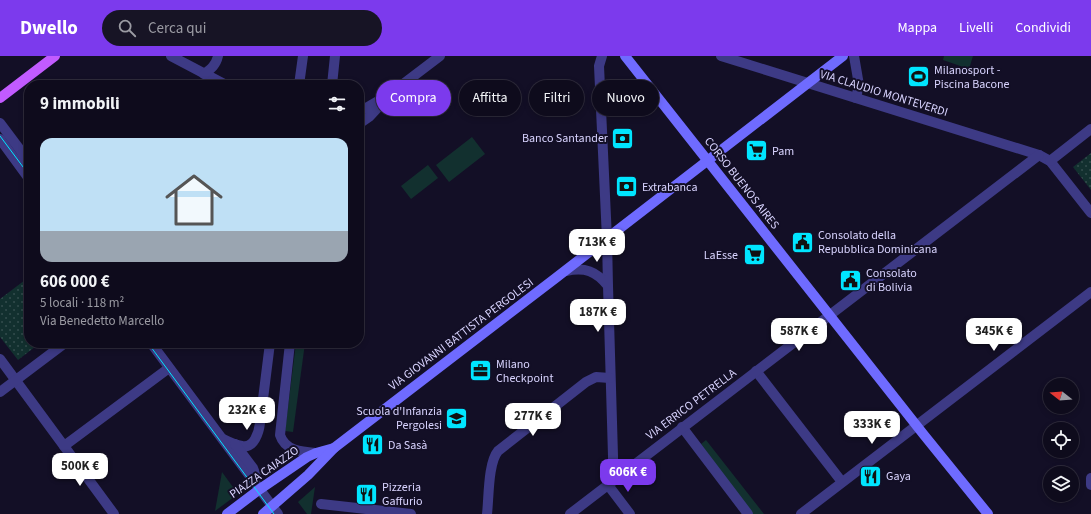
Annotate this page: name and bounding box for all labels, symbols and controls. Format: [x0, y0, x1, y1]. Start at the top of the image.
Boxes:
search box [102, 10, 382, 46]
text: Dwello [20, 15, 78, 42]
icon: search [116, 17, 138, 39]
text: Cerca qui [148, 18, 206, 39]
text: Mappa [897, 18, 937, 38]
text: Livelli [959, 18, 993, 38]
text: Condividi [1015, 18, 1071, 38]
place label: Milanosport - Piscina Bacone [934, 62, 1010, 93]
sports icon: Milanosport - Piscina Bacone [905, 64, 931, 90]
street label: VIA CLAUDIO MONTEVERDI [818, 66, 950, 121]
chip: Compra [376, 80, 451, 116]
chip: Affitta [459, 80, 521, 116]
chip: Filtri [529, 80, 584, 116]
chip: Nuovo [592, 80, 659, 116]
text: 9 immobili [40, 92, 120, 116]
icon: filters [326, 93, 348, 115]
bank icon: Banco Santander [610, 125, 636, 151]
place label: Banco Santander [522, 130, 609, 147]
street label: CORSO BUENOS AIRES [700, 134, 783, 233]
supermarket icon: Pam [744, 138, 770, 164]
place label: Pam [772, 143, 794, 160]
icon: home [158, 164, 230, 236]
bank icon: Extrabanca [613, 174, 639, 200]
place label: Extrabanca [642, 179, 698, 196]
place label: Consolato della Repubblica Dominicana [818, 227, 937, 258]
pin: 713K € [564, 229, 630, 263]
public building icon: Consolato della Repubblica Dominicana [790, 229, 816, 255]
text: 713K € [578, 233, 616, 251]
supermarket icon: LaEsse [741, 242, 767, 268]
place label: LaEsse [704, 247, 738, 264]
place label: Consolato di Bolivia [866, 265, 917, 296]
public building icon: Consolato di Bolivia [838, 267, 864, 293]
text: 606 000 € [40, 270, 110, 294]
street label: VIA GIOVANNI BATTISTA PERGOLESI [385, 274, 537, 395]
text: 5 locali · 118 m² [40, 294, 124, 312]
pin: 187K € [565, 299, 631, 333]
text: 187K € [579, 303, 617, 321]
text: Via Benedetto Marcello [40, 312, 164, 330]
pin: 587K € [766, 318, 832, 352]
pin: 345K € [961, 318, 1027, 352]
text: 587K € [780, 322, 818, 340]
text: 345K € [975, 322, 1013, 340]
place label: Milano Checkpoint [496, 356, 553, 387]
office icon: Milano Checkpoint [467, 358, 493, 384]
street label: VIA ERRICO PETRELLA [643, 364, 740, 444]
north arrow [1043, 378, 1079, 414]
map controls [1043, 378, 1079, 502]
pin: 232K € [214, 397, 280, 431]
text: 232K € [228, 401, 266, 419]
place label: Scuola d'Infanzia Pergolesi [356, 403, 442, 434]
pin: 277K € [500, 403, 566, 437]
school or university icon: Scuola d'Infanzia Pergolesi [444, 405, 470, 431]
text: 277K € [514, 407, 552, 425]
pin: 333K € [839, 411, 905, 445]
text: 333K € [853, 415, 891, 433]
button: locate [1043, 422, 1079, 458]
restaurant icon: Da Sasà [360, 432, 386, 458]
place label: Da Sasà [388, 437, 427, 454]
street label: PIAZZA CAIAZZO [226, 442, 303, 503]
pin: 500K € [47, 453, 113, 487]
text: 500K € [61, 457, 99, 475]
pin: 606K € [595, 459, 661, 493]
text: 606K € [609, 463, 647, 481]
restaurant icon: Gaya [857, 463, 883, 489]
button: layers [1043, 466, 1079, 502]
place label: Gaya [886, 468, 911, 485]
place label: Pizzeria Gaffurio [382, 479, 423, 510]
restaurant icon: Pizzeria Gaffurio [354, 481, 380, 507]

